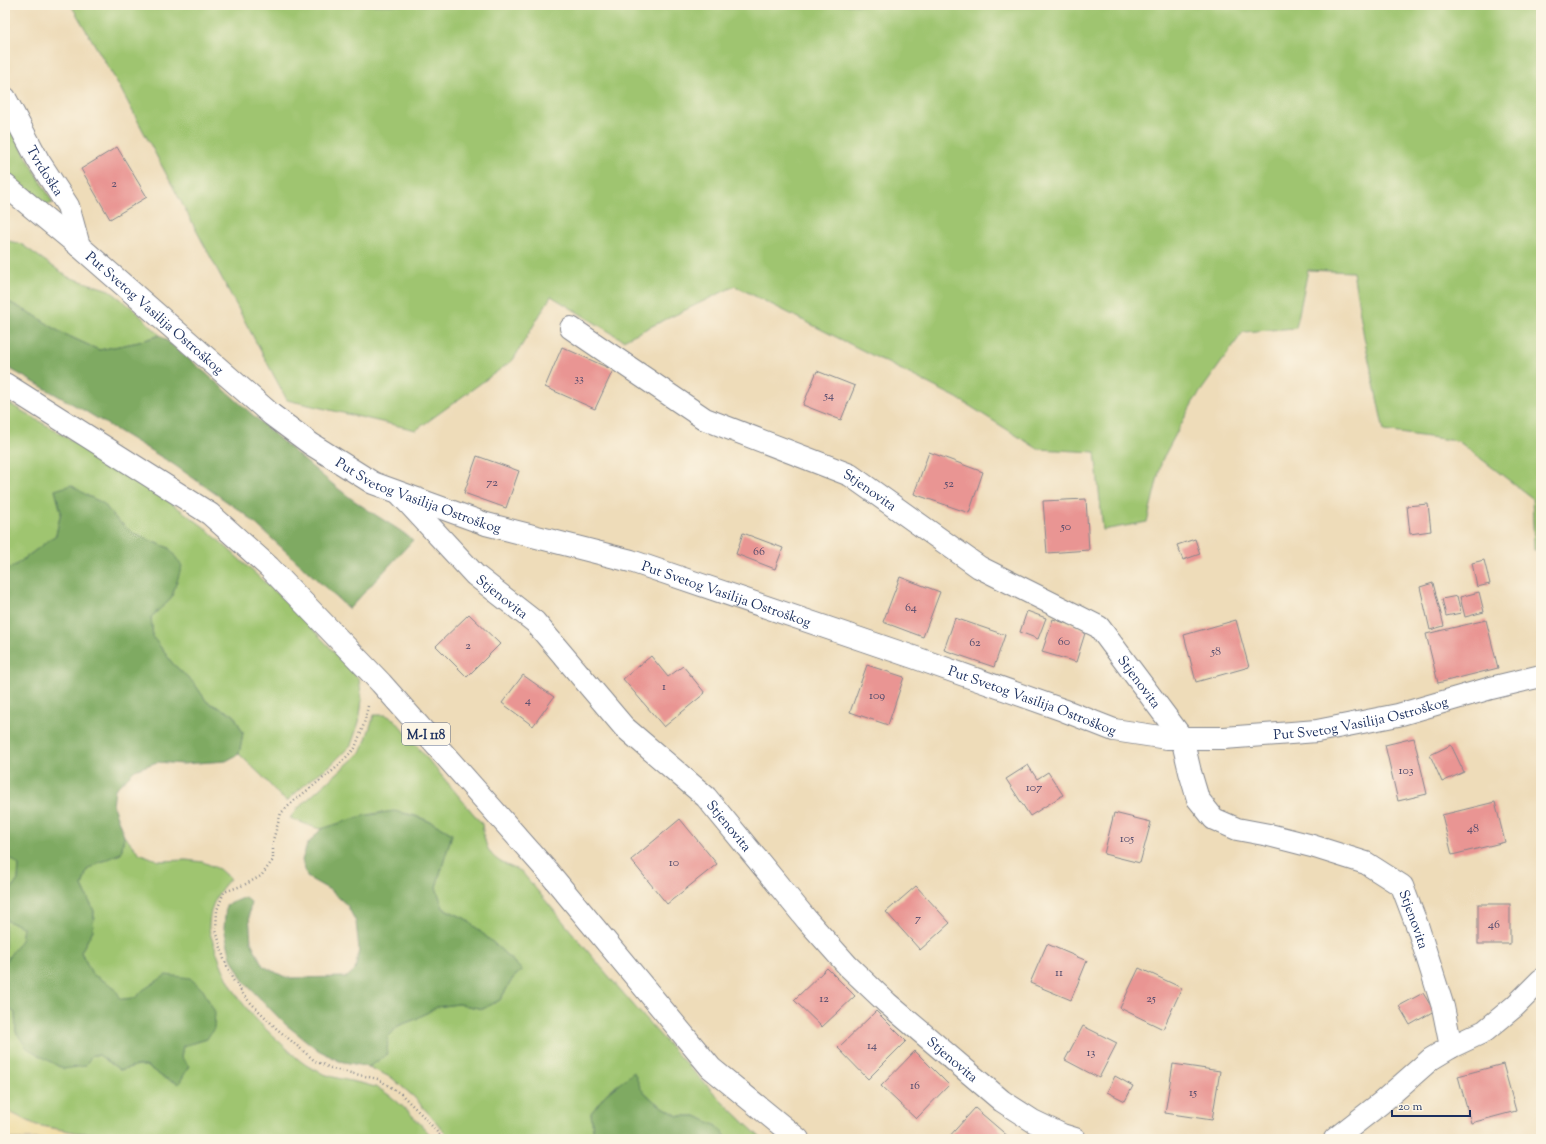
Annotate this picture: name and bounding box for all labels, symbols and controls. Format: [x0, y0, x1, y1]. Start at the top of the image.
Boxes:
street label: Tvrdoška [20, 143, 67, 201]
house number: 2 [111, 175, 117, 193]
street label: Put Svetog Vasilija Ostroškog [80, 248, 227, 380]
house number: 33 [574, 370, 584, 388]
house number: 54 [823, 387, 834, 405]
street label: Put Svetog Vasilija Ostroškog [331, 454, 503, 539]
street label: Stjenovita [840, 465, 900, 517]
house number: 72 [486, 474, 498, 492]
house number: 52 [943, 475, 954, 493]
house number: 50 [1060, 518, 1071, 536]
house number: 66 [753, 543, 765, 561]
street label: Put Svetog Vasilija Ostroškog [638, 557, 813, 634]
street label: Stjenovita [471, 571, 532, 625]
house number: 64 [905, 599, 917, 617]
house number: 60 [1058, 633, 1070, 651]
house number: 62 [969, 634, 981, 652]
house number: 2 [465, 637, 471, 655]
house number: 58 [1210, 643, 1221, 661]
street label: Stjenovita [1112, 652, 1165, 714]
street label: Put Svetog Vasilija Ostroškog [945, 662, 1119, 742]
house number: 1 [662, 678, 666, 696]
house number: 109 [869, 687, 885, 705]
house number: 4 [525, 692, 531, 710]
street label: Put Svetog Vasilija Ostroškog [1273, 693, 1451, 746]
road number: M-I 118 [402, 723, 450, 745]
house number: 103 [1398, 762, 1414, 780]
house number: 107 [1026, 779, 1042, 797]
street label: Stjenovita [701, 797, 755, 857]
house number: 48 [1467, 820, 1479, 838]
house number: 105 [1120, 830, 1134, 848]
house number: 10 [669, 854, 679, 872]
street label: Stjenovita [1392, 887, 1432, 952]
house number: 7 [915, 910, 921, 928]
house number: 46 [1488, 916, 1500, 934]
house number: 11 [1055, 964, 1063, 982]
house number: 12 [819, 990, 829, 1008]
house number: 25 [1146, 990, 1156, 1008]
street label: Stjenovita [922, 1033, 982, 1088]
house number: 14 [867, 1037, 877, 1055]
house number: 13 [1087, 1044, 1096, 1062]
house number: 16 [910, 1077, 920, 1095]
house number: 15 [1189, 1084, 1197, 1102]
scale bar [1392, 1092, 1470, 1118]
text: 20 m [1398, 1098, 1423, 1116]

